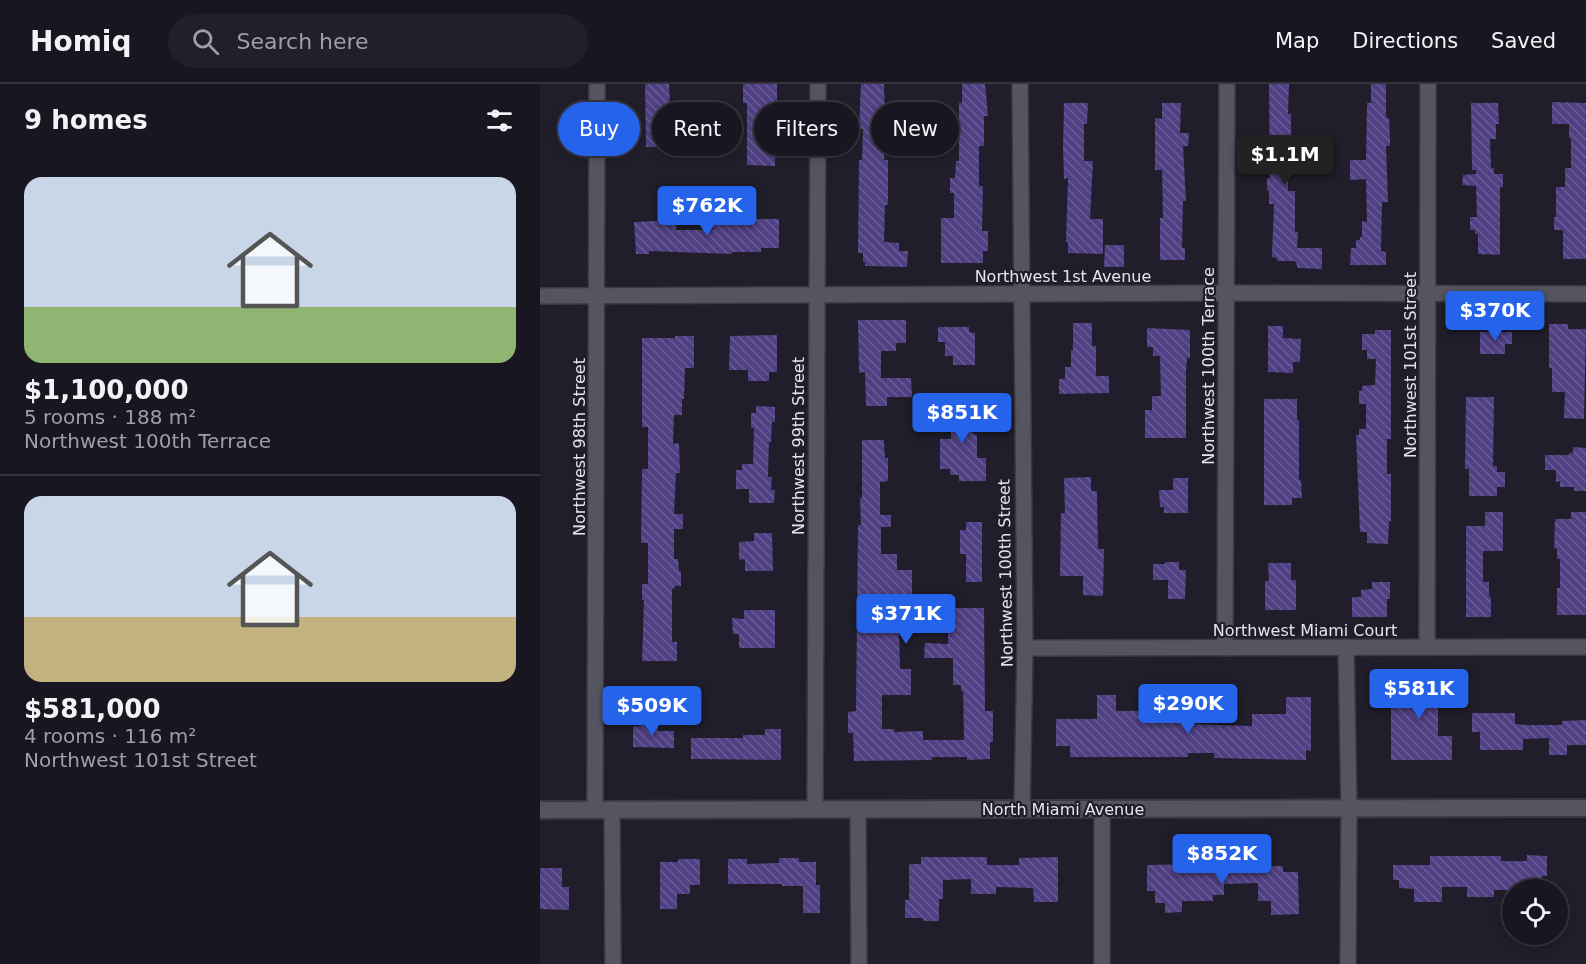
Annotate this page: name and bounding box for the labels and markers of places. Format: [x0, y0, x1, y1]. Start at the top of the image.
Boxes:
pin: $1.1M [1243, 135, 1327, 186]
pin: $762K [665, 186, 749, 237]
pin: $370K [1453, 291, 1537, 342]
pin: $851K [920, 393, 1004, 444]
pin: $371K [864, 594, 948, 645]
pin: $581K [1377, 669, 1461, 720]
pin: $290K [1146, 684, 1230, 735]
pin: $509K [610, 686, 694, 737]
pin: $852K [1180, 834, 1264, 885]

